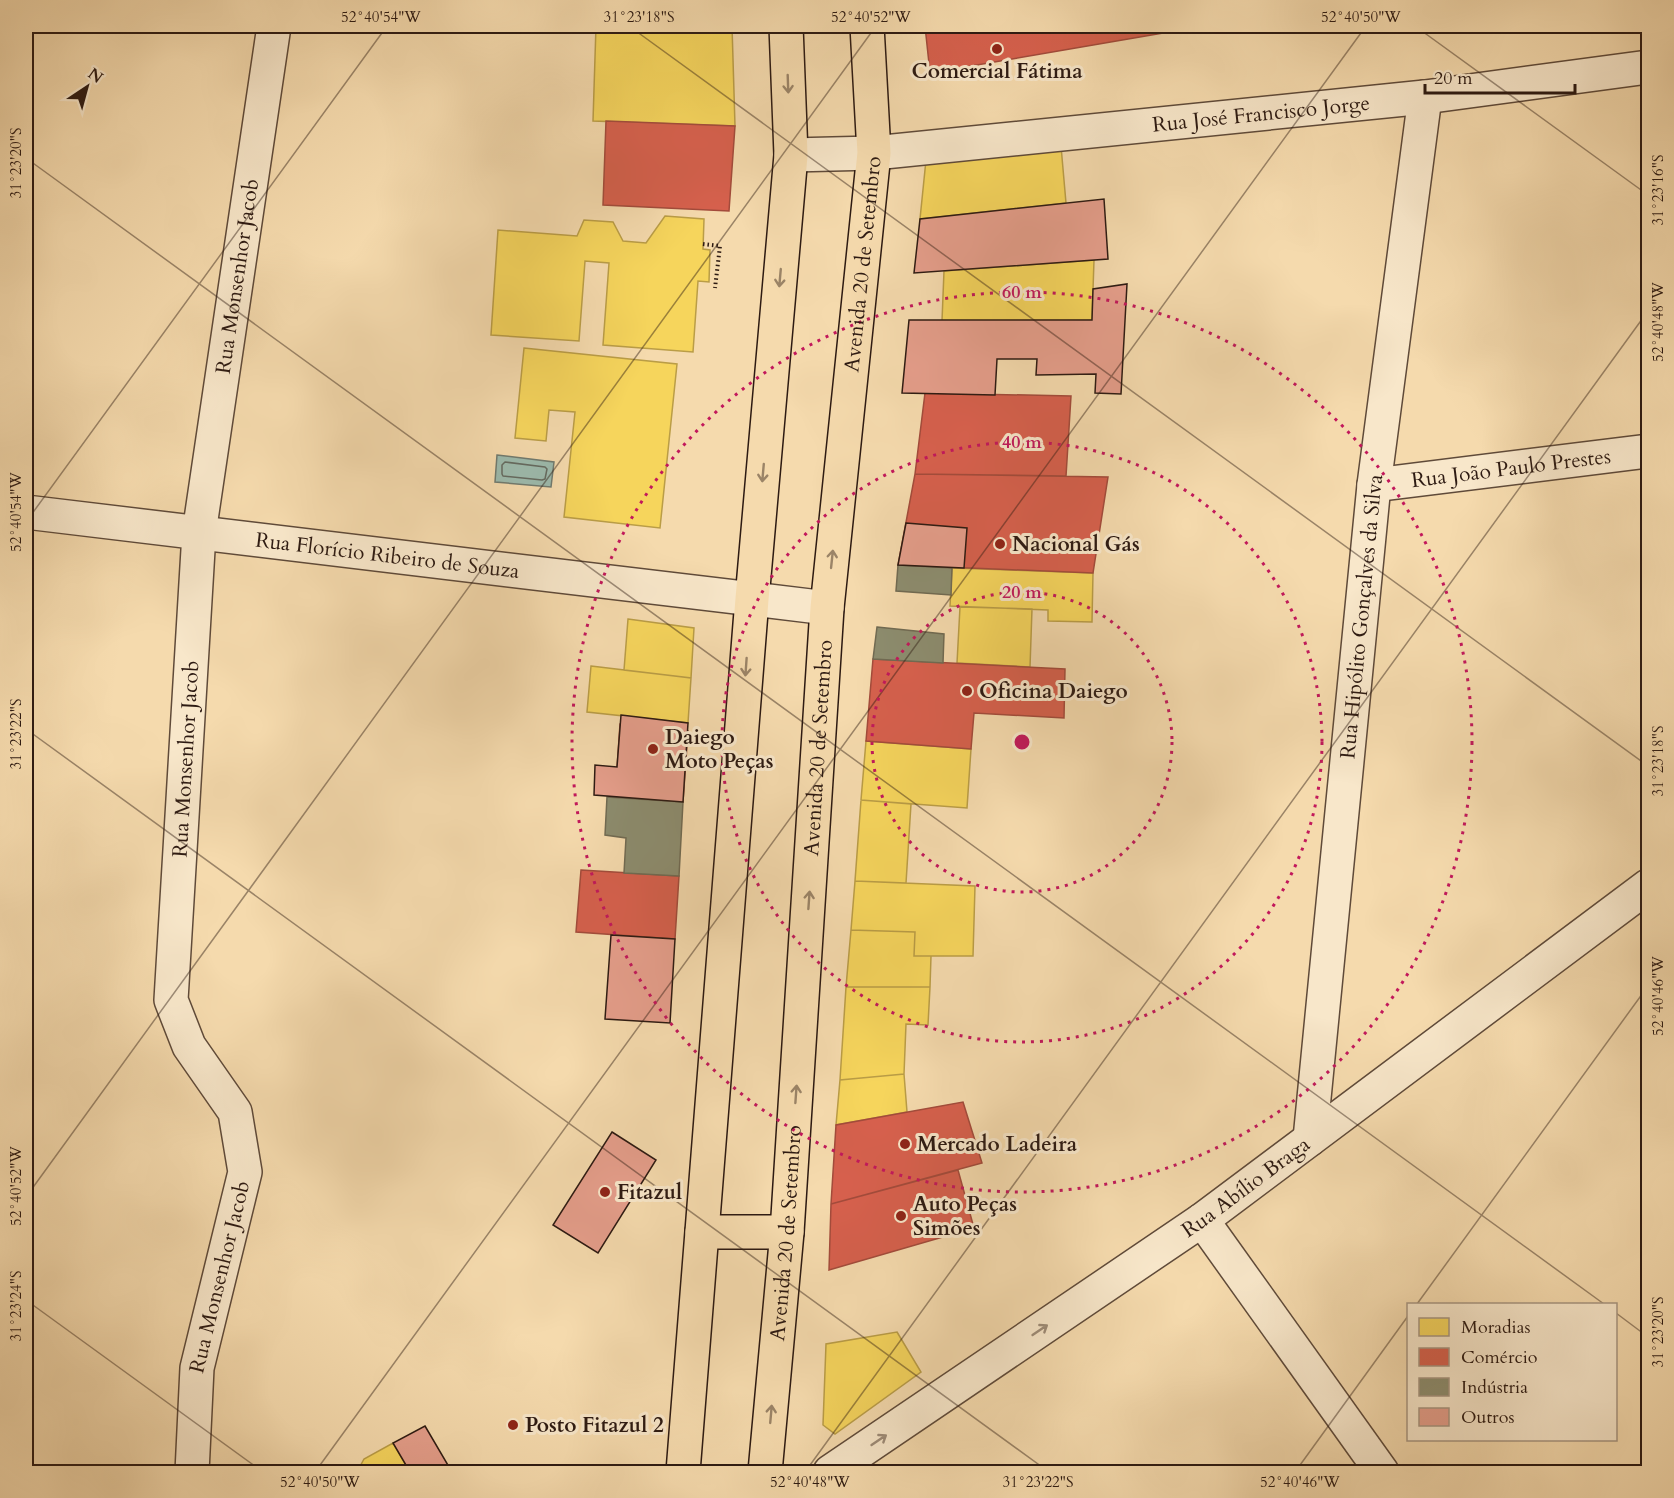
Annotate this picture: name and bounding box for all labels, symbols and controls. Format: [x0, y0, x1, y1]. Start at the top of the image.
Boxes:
text: 52°40'54"W [341, 7, 421, 27]
text: 31°23'18"S [604, 7, 674, 27]
text: 52°40'52"W [831, 7, 911, 27]
text: 52°40'50"W [1321, 7, 1401, 27]
marker: Comercial Fátima [990, 42, 1004, 56]
north arrow [57, 57, 117, 117]
place label: Comercial Fátima [911, 57, 1083, 86]
scale bar [1425, 57, 1575, 95]
text: N [83, 63, 107, 89]
text: 20 m [1434, 66, 1473, 91]
one-way arrow [783, 73, 794, 93]
street label: Rua José Francisco Jorge [1151, 89, 1371, 140]
text: 31°23'20"S [6, 128, 26, 198]
street label: Avenida 20 de Setembro [837, 155, 889, 373]
text: 31°23'16"S [1648, 155, 1668, 225]
street label: Rua Monsenhor Jacob [209, 177, 266, 376]
one-way arrow [774, 268, 785, 288]
text: 60 m [1002, 280, 1042, 305]
text: 52°40'48"W [1648, 282, 1668, 362]
text: 40 m [1002, 430, 1042, 455]
street label: Rua João Paulo Prestes [1410, 442, 1612, 495]
one-way arrow [757, 462, 768, 482]
text: 52°40'54"W [6, 472, 26, 552]
street label: Rua Hipólito Gonçalves da Silva [1333, 472, 1390, 760]
street label: Rua Florício Ribeiro de Souza [254, 526, 521, 586]
place label: Nacional Gás [1012, 530, 1140, 559]
marker: Nacional Gás [993, 537, 1007, 551]
one-way arrow [827, 549, 838, 569]
text: 20 m [1002, 580, 1042, 605]
street label: Avenida 20 de Setembro [797, 639, 840, 857]
one-way arrow [741, 656, 752, 676]
street label: Rua Monsenhor Jacob [166, 660, 206, 858]
place label: Oficina Daiego [979, 677, 1128, 706]
marker: Oficina Daiego [960, 684, 974, 698]
text: 31°23'22"S [6, 699, 26, 769]
place label: Daiego Moto Peças [665, 723, 774, 776]
text: 31°23'18"S [1648, 726, 1668, 796]
centre of rings [1012, 732, 1032, 752]
marker: Daiego Moto Peças [646, 742, 660, 756]
one-way arrow [803, 890, 814, 910]
text: 52°40'46"W [1648, 956, 1668, 1036]
one-way arrow [791, 1085, 802, 1105]
street label: Avenida 20 de Setembro [763, 1124, 809, 1342]
place label: Mercado Ladeira [917, 1130, 1078, 1159]
street label: Rua Abílio Braga [1176, 1130, 1316, 1245]
marker: Mercado Ladeira [898, 1137, 912, 1151]
text: 52°40'52"W [6, 1146, 26, 1226]
street label: Rua Monsenhor Jacob [182, 1178, 257, 1376]
place label: Fitazul [617, 1178, 682, 1207]
marker: Fitazul [598, 1185, 612, 1199]
place label: Auto Peças Simões [913, 1190, 1017, 1243]
marker: Auto Peças Simões [894, 1209, 908, 1223]
text: 31°23'24"S [6, 1271, 26, 1341]
text: 31°23'20"S [1648, 1297, 1668, 1367]
legend [1407, 1303, 1617, 1441]
text: Moradias [1461, 1315, 1530, 1340]
one-way arrow [1031, 1324, 1048, 1336]
text: Comércio [1461, 1345, 1538, 1370]
text: Indústria [1461, 1375, 1528, 1400]
one-way arrow [766, 1405, 777, 1425]
text: Outros [1461, 1405, 1514, 1430]
place label: Posto Fitazul 2 [525, 1411, 664, 1440]
marker: Posto Fitazul 2 [506, 1418, 520, 1432]
one-way arrow [870, 1434, 886, 1446]
text: 52°40'50"W [280, 1472, 360, 1492]
text: 52°40'48"W [770, 1472, 850, 1492]
text: 31°23'22"S [1003, 1472, 1073, 1492]
text: 52°40'46"W [1260, 1472, 1340, 1492]

